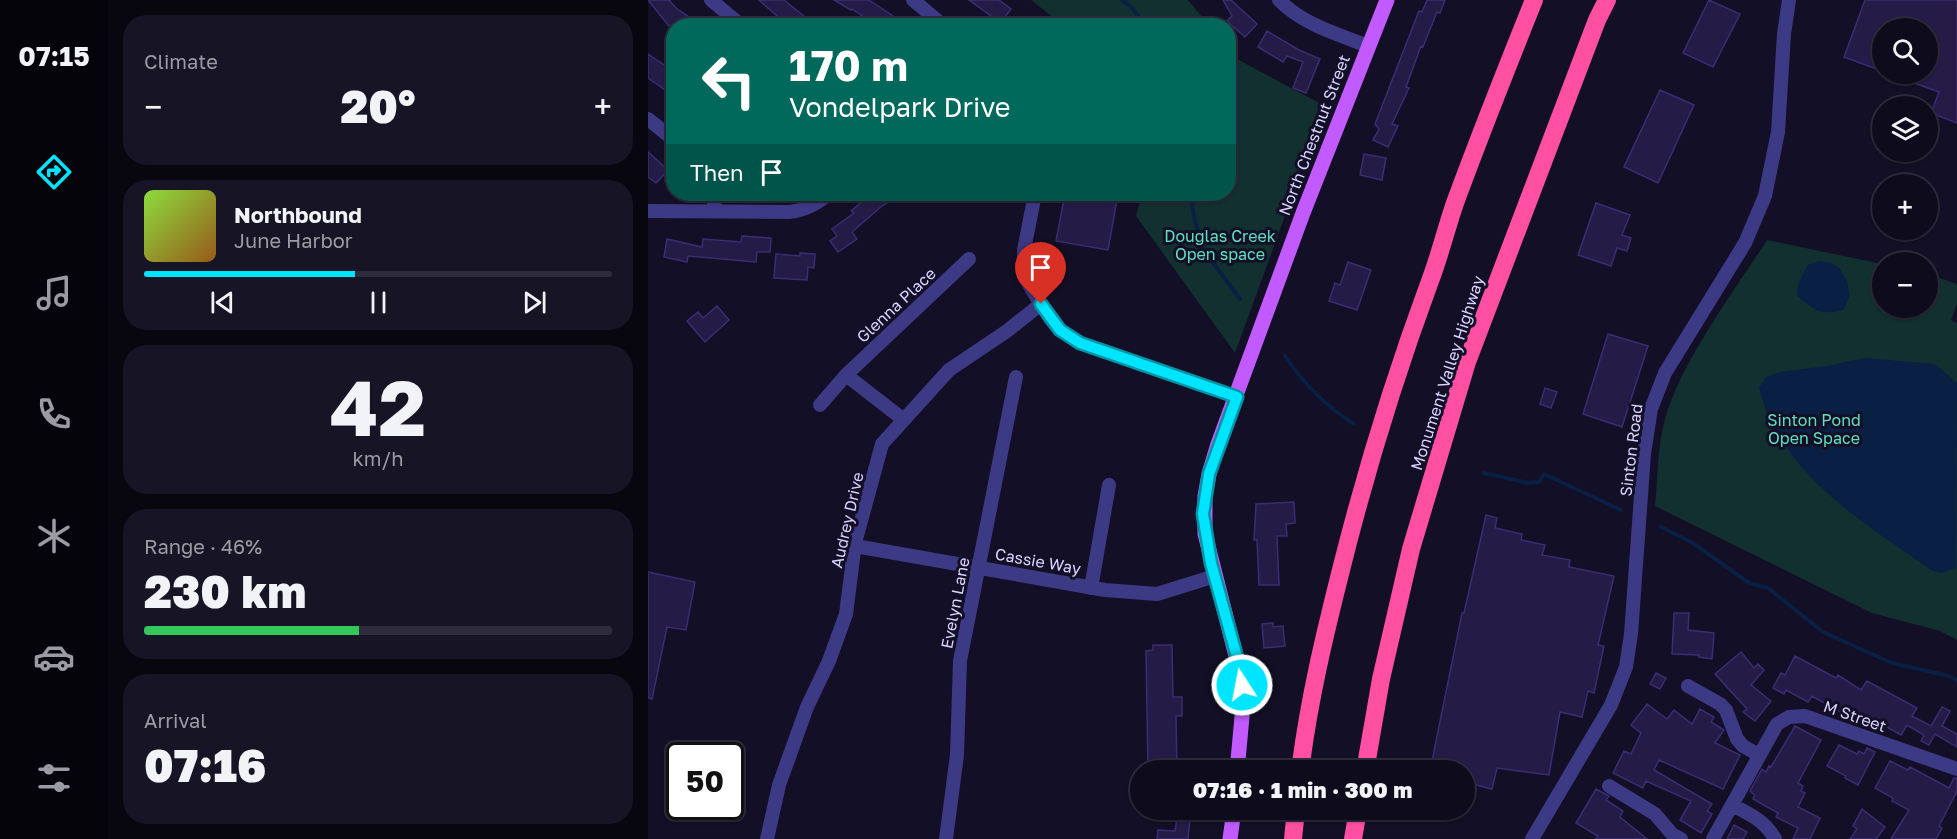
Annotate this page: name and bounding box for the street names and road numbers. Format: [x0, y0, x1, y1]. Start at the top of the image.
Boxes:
street label: North Chestnut Street [1274, 52, 1354, 218]
street label: Glenna Place [852, 263, 940, 347]
street label: Monument Valley Highway [1406, 273, 1488, 473]
street label: Sinton Road [1615, 403, 1647, 497]
street label: Audrey Drive [826, 470, 868, 570]
street label: Cassie Way [993, 544, 1083, 578]
street label: Evelyn Lane [936, 556, 974, 650]
street label: M Street [1821, 696, 1889, 736]

